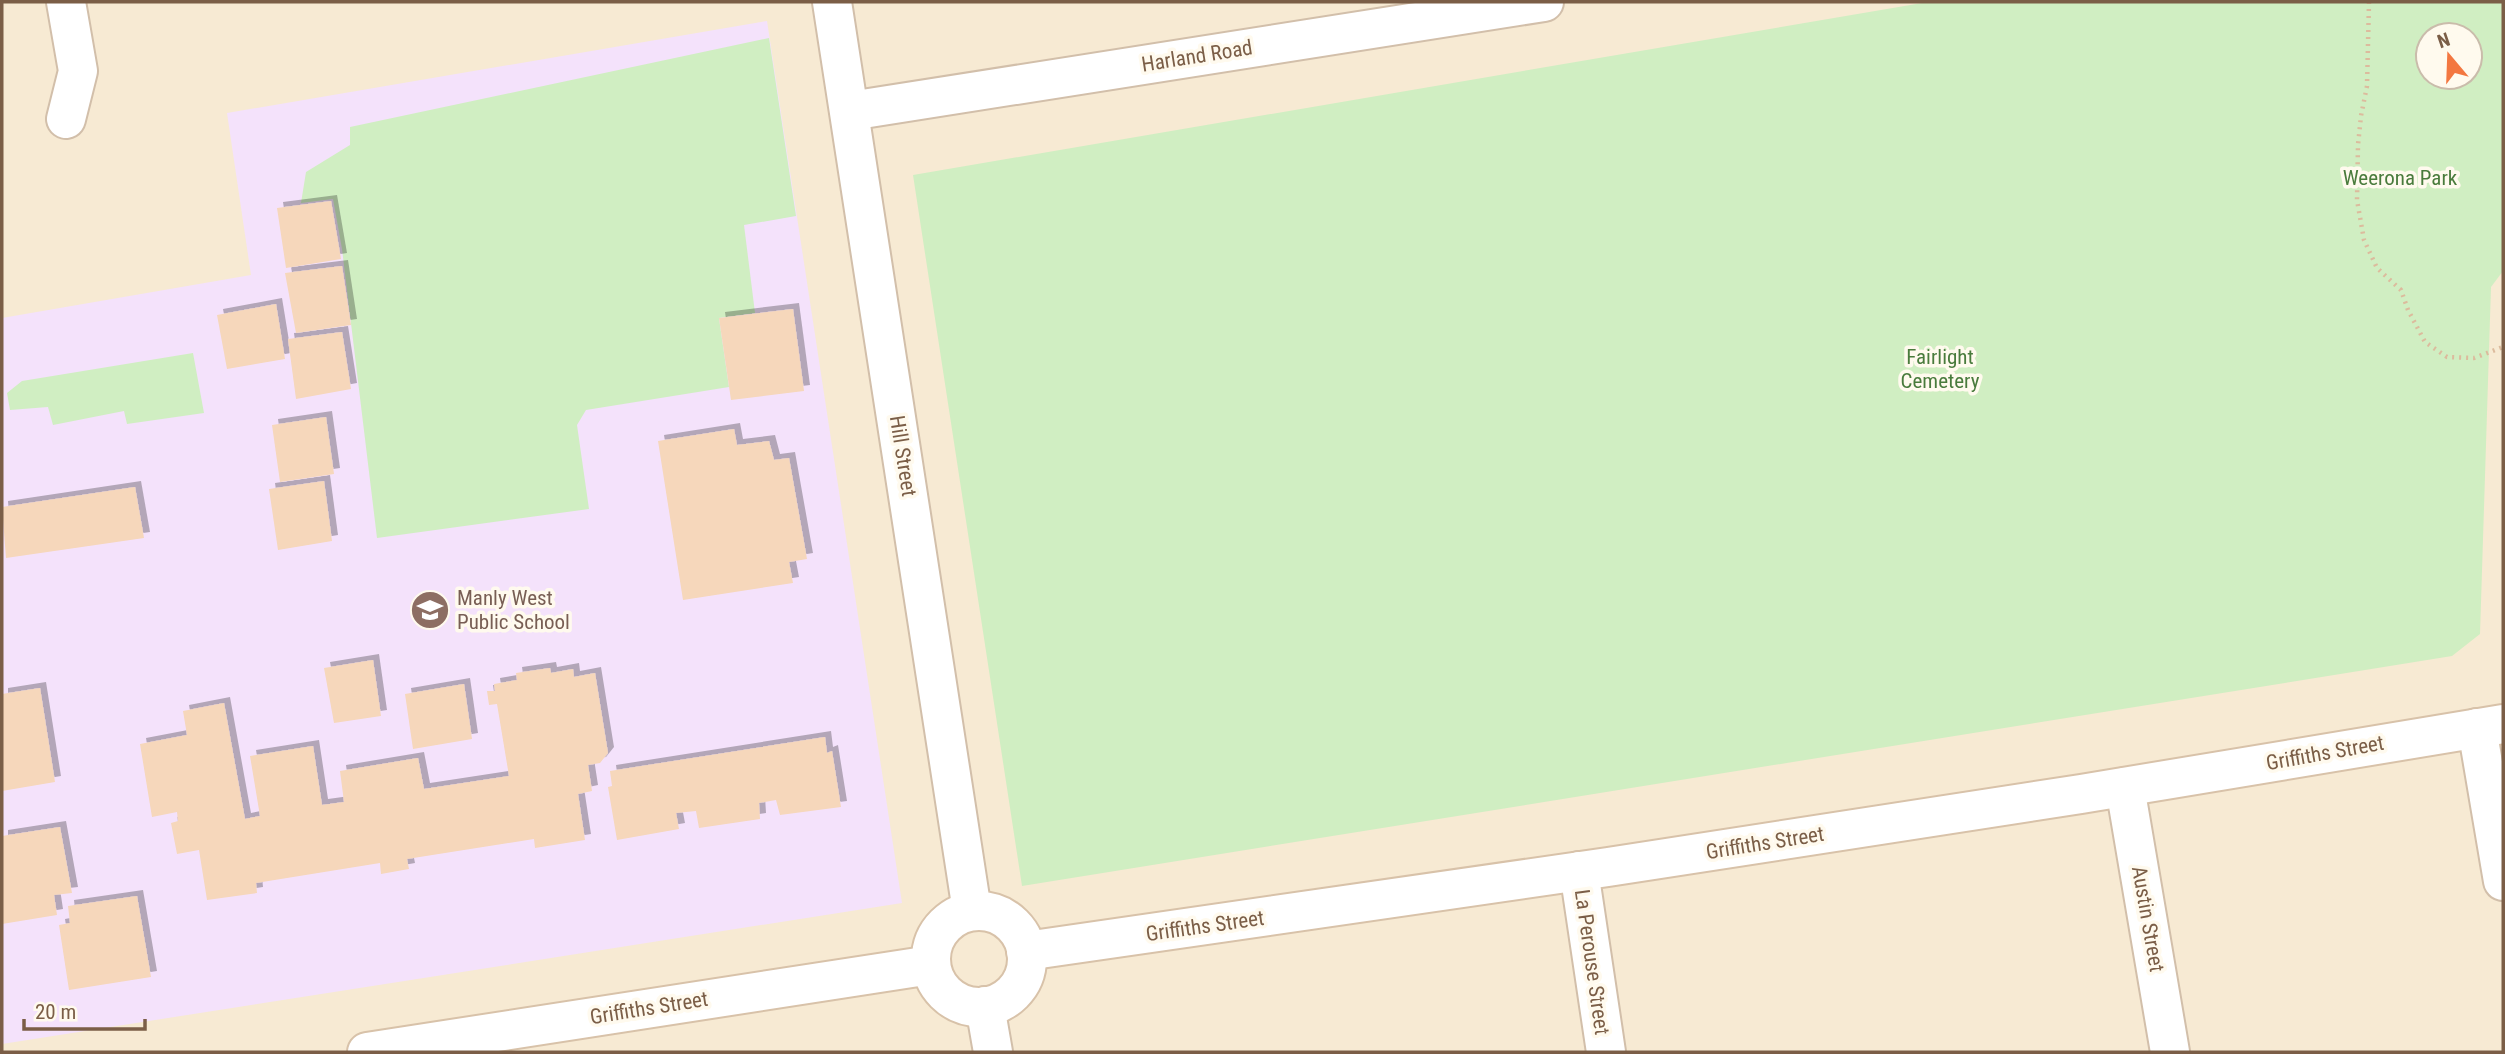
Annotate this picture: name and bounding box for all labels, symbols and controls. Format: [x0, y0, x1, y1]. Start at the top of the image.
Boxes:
north arrow [2414, 21, 2484, 91]
text: N [2434, 28, 2453, 53]
street label: Harland Road [1140, 35, 1254, 77]
park label: Weerona Park [2343, 166, 2458, 190]
park label: Fairlight Cemetery [1901, 345, 1980, 393]
street label: Hill Street [885, 414, 921, 498]
place label: Manly West Public School [457, 586, 570, 634]
school or university icon: Manly West Public School [409, 589, 451, 631]
street label: Griffiths Street [2264, 731, 2386, 775]
street label: Griffiths Street [1704, 822, 1826, 864]
street label: Austin Street [2127, 864, 2169, 974]
street label: La Perouse Street [1570, 888, 1614, 1036]
street label: Griffiths Street [1144, 906, 1266, 946]
street label: Griffiths Street [588, 987, 710, 1029]
scale bar [24, 988, 145, 1032]
text: 20 m [35, 1000, 76, 1024]

